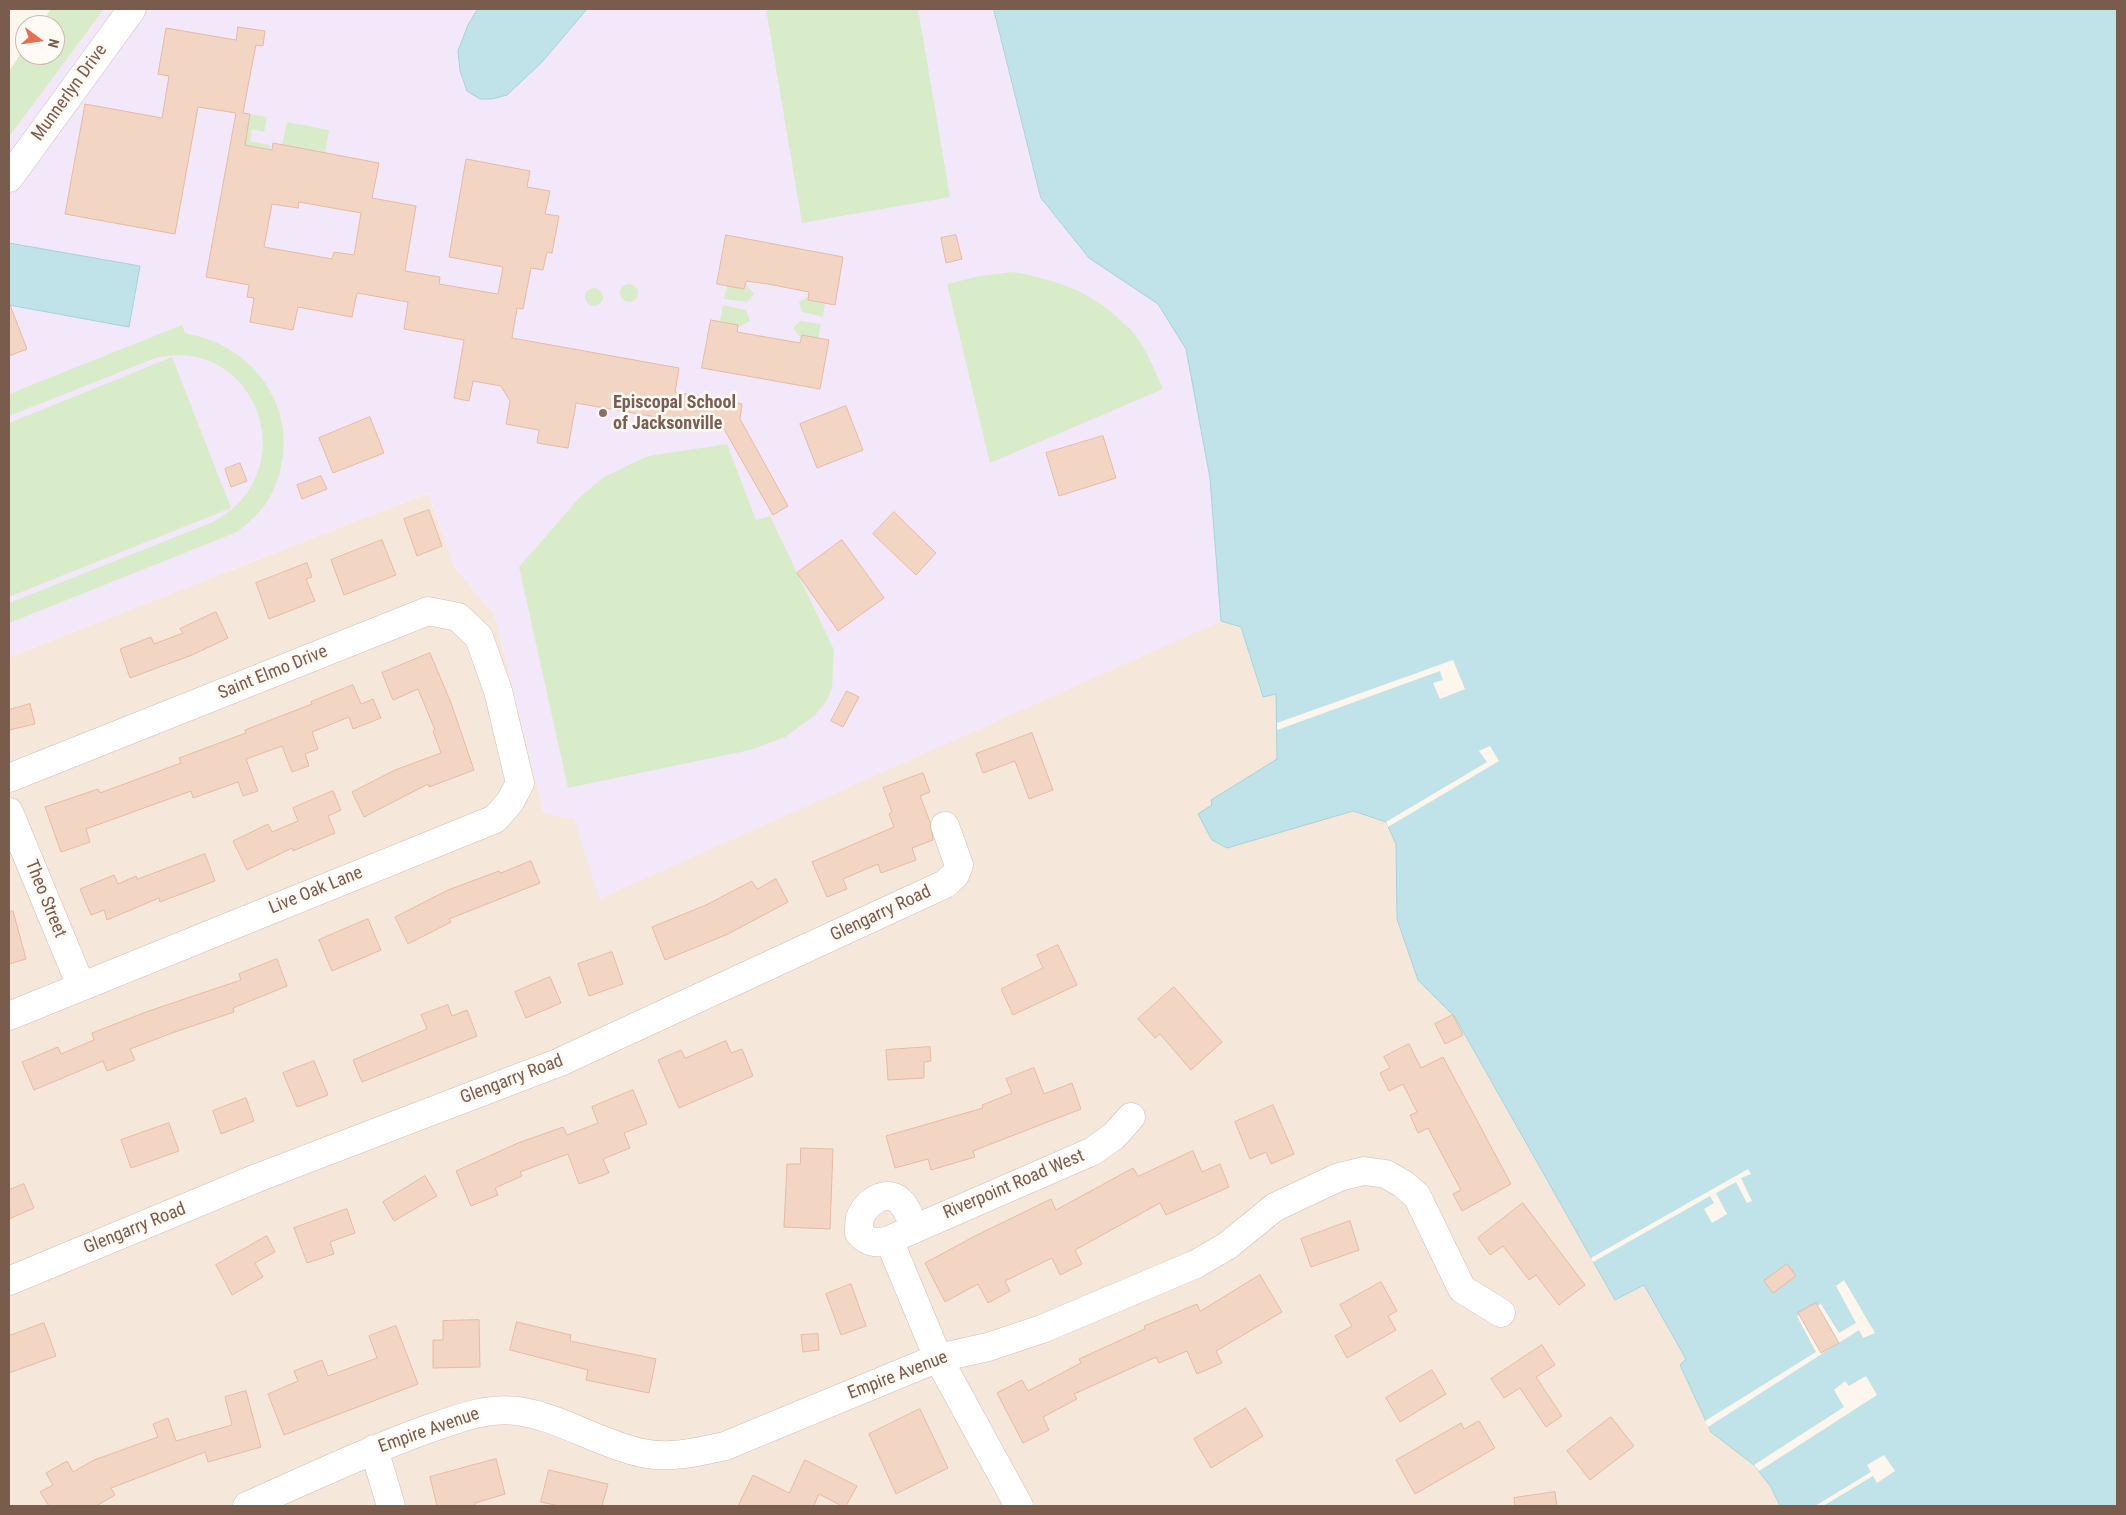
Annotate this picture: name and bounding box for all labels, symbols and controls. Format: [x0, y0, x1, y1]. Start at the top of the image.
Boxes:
north arrow [15, 15, 65, 65]
text: N [45, 37, 62, 49]
street label: Munnerlyn Drive [28, 41, 112, 145]
place label: Episcopal School of Jacksonville [613, 392, 736, 434]
marker: Episcopal School of Jacksonville [597, 407, 609, 419]
street label: Saint Elmo Drive [215, 641, 331, 705]
street label: Theo Street [20, 857, 70, 941]
street label: Live Oak Lane [266, 862, 366, 920]
street label: Glengarry Road [827, 881, 935, 947]
street label: Glengarry Road [458, 1051, 566, 1109]
street label: Riverpoint Road West [940, 1146, 1088, 1224]
street label: Glengarry Road [81, 1199, 189, 1259]
street label: Empire Avenue [845, 1347, 951, 1405]
street label: Empire Avenue [376, 1404, 482, 1458]

